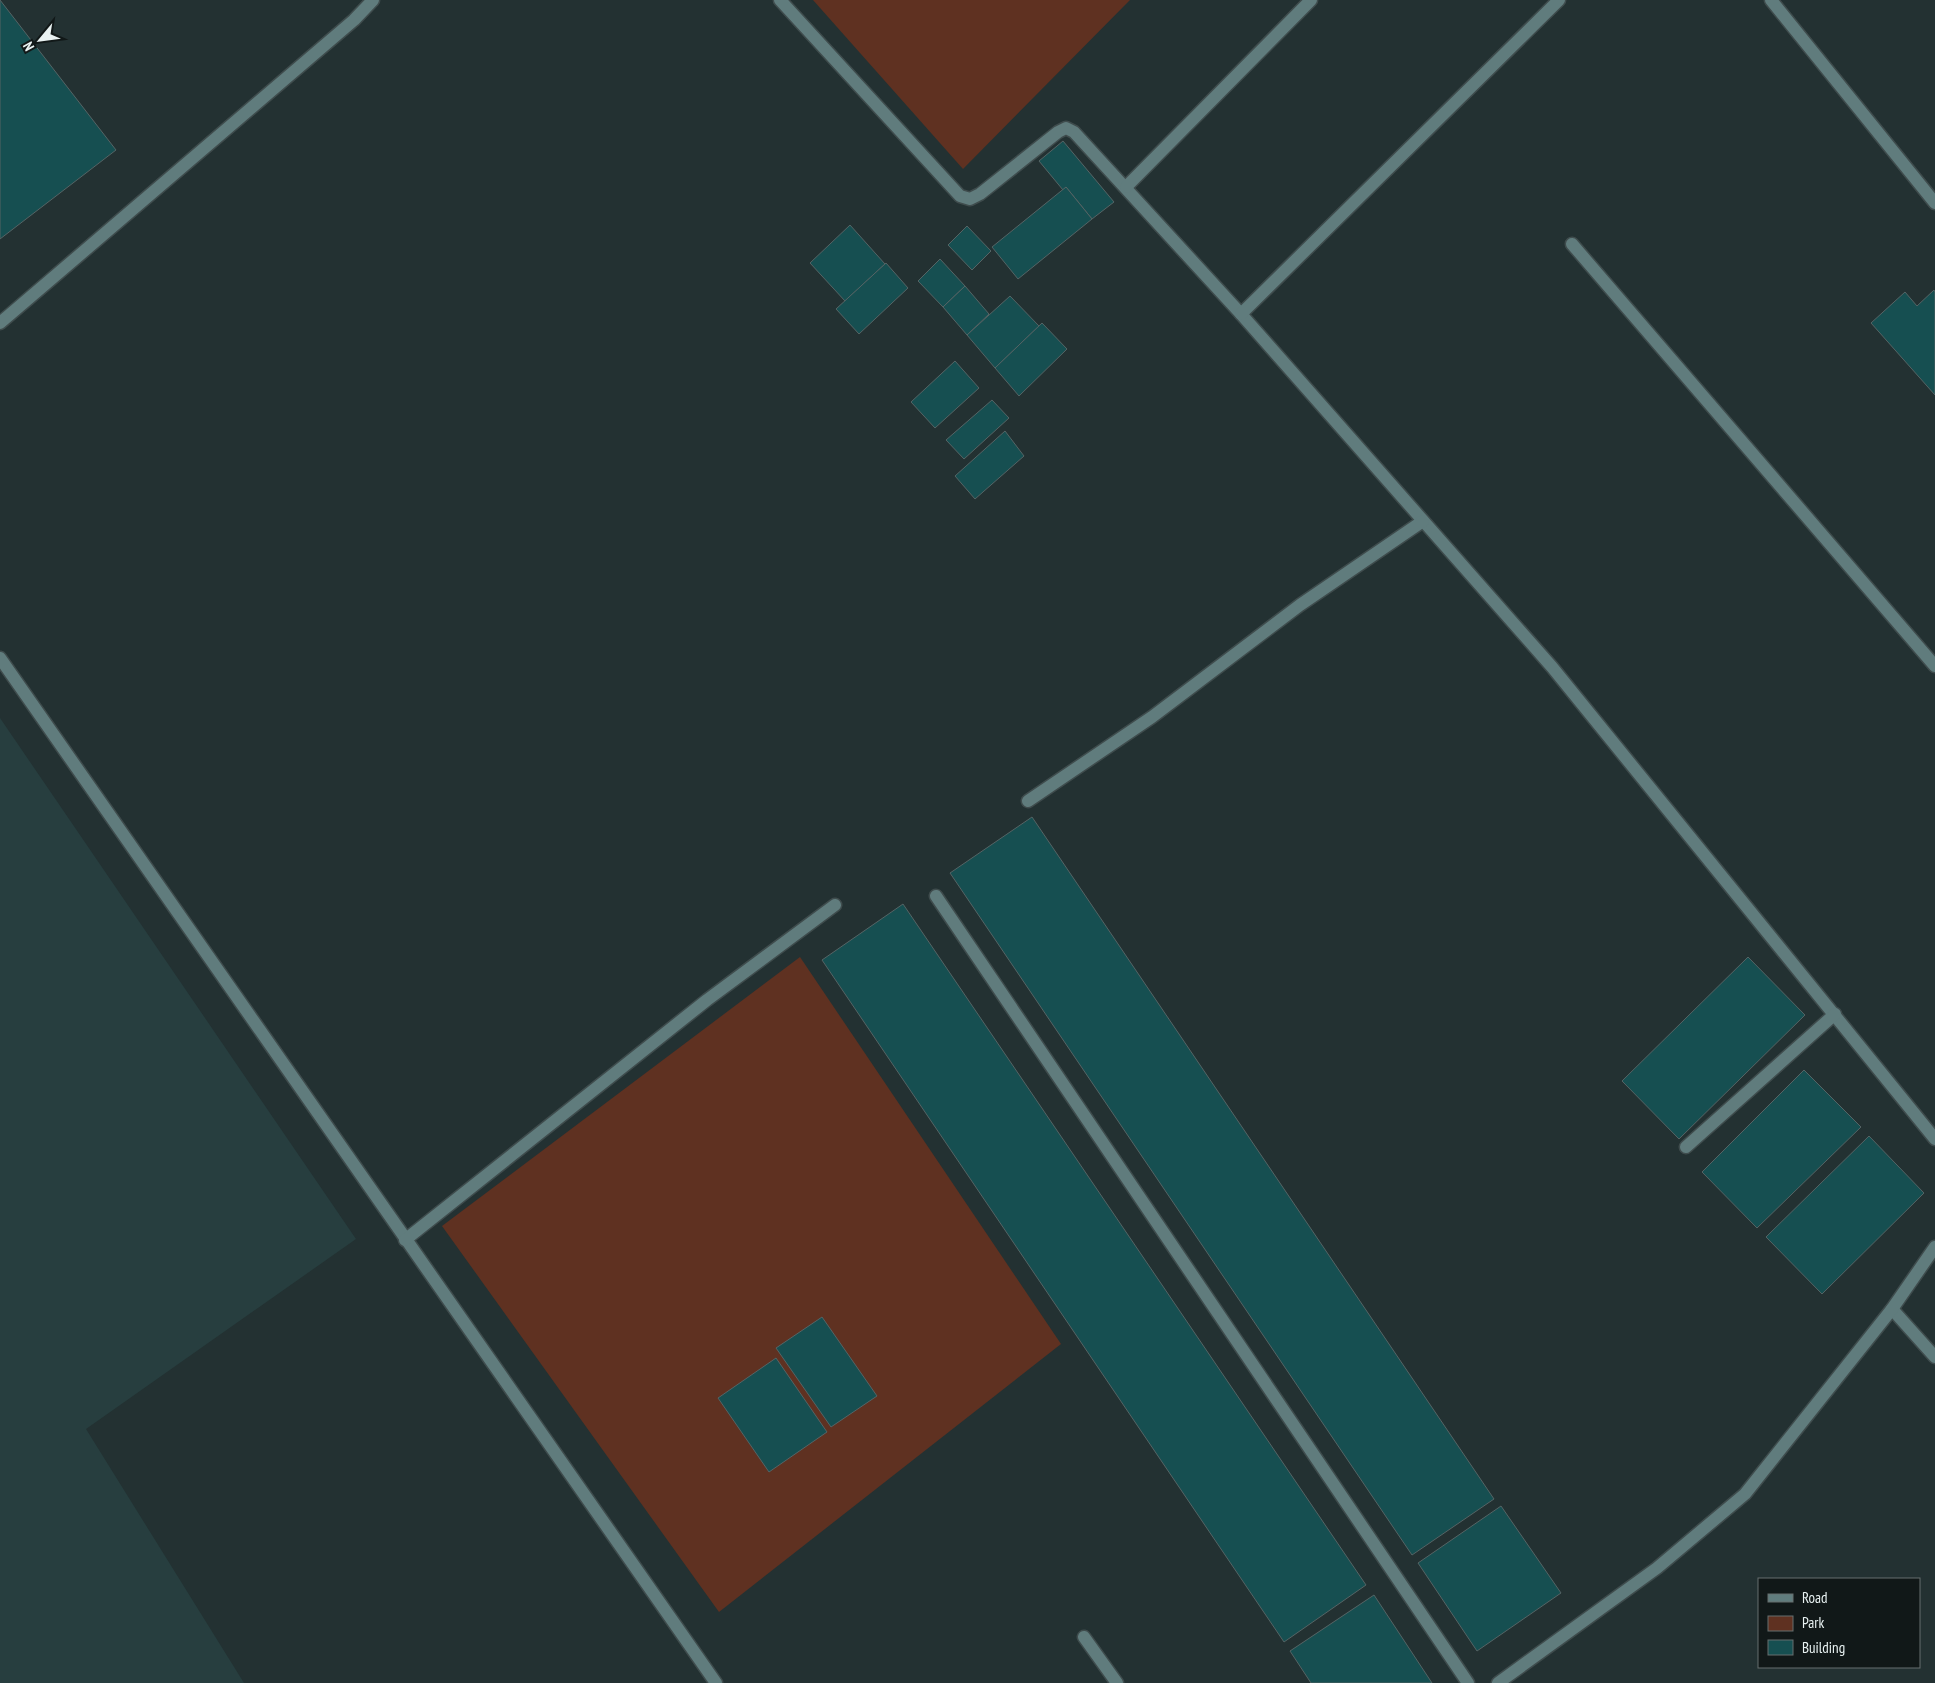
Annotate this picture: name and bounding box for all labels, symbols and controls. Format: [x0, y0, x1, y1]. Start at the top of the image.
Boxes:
north arrow [15, 15, 65, 65]
text: N [19, 39, 38, 54]
legend [1758, 1578, 1920, 1668]
text: Road [1802, 1588, 1828, 1607]
text: Park [1802, 1613, 1824, 1632]
text: Building [1802, 1638, 1845, 1657]

